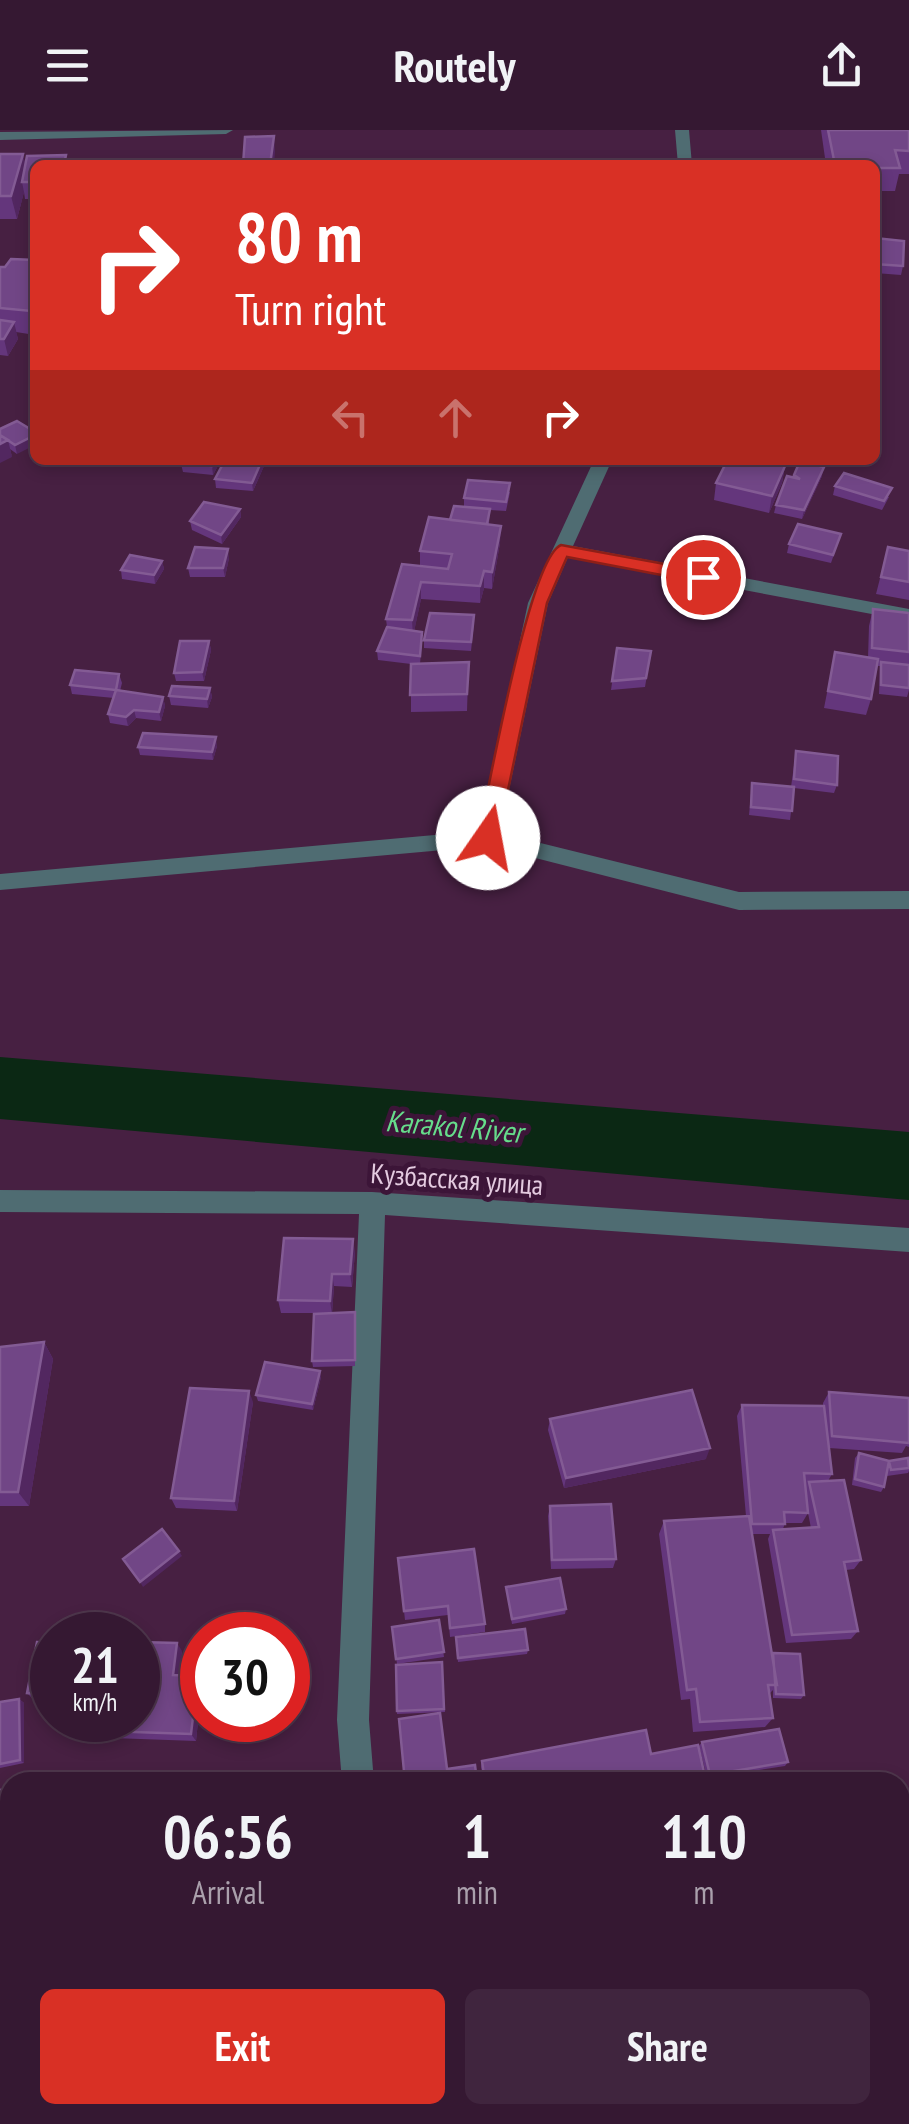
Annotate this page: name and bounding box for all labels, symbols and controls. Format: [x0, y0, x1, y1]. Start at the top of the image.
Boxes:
text: Routely [393, 36, 516, 94]
icon: menu [40, 38, 95, 93]
icon: share [814, 38, 869, 93]
text: 80 m [235, 191, 363, 281]
icon: right [70, 200, 200, 330]
text: Turn right [235, 279, 386, 337]
icon: left [323, 390, 378, 445]
icon: ahead [428, 390, 483, 445]
icon: right [533, 390, 588, 445]
pin [661, 535, 746, 620]
icon: arrive [676, 550, 731, 605]
position arrow [436, 786, 540, 890]
water label: Karakol River [384, 1100, 528, 1151]
street label: Кузбасская улица [370, 1154, 545, 1203]
speed limit sign: 30 [180, 1612, 310, 1742]
text: 21 [71, 1632, 119, 1697]
text: km/h [73, 1686, 117, 1718]
text: 06:56 [163, 1797, 293, 1875]
text: 1 [463, 1797, 491, 1875]
text: 110 [661, 1797, 747, 1875]
text: Arrival [192, 1871, 264, 1913]
text: min [456, 1871, 498, 1913]
text: m [693, 1871, 714, 1913]
button: Exit [40, 1989, 445, 2104]
button: Share [465, 1989, 870, 2104]

